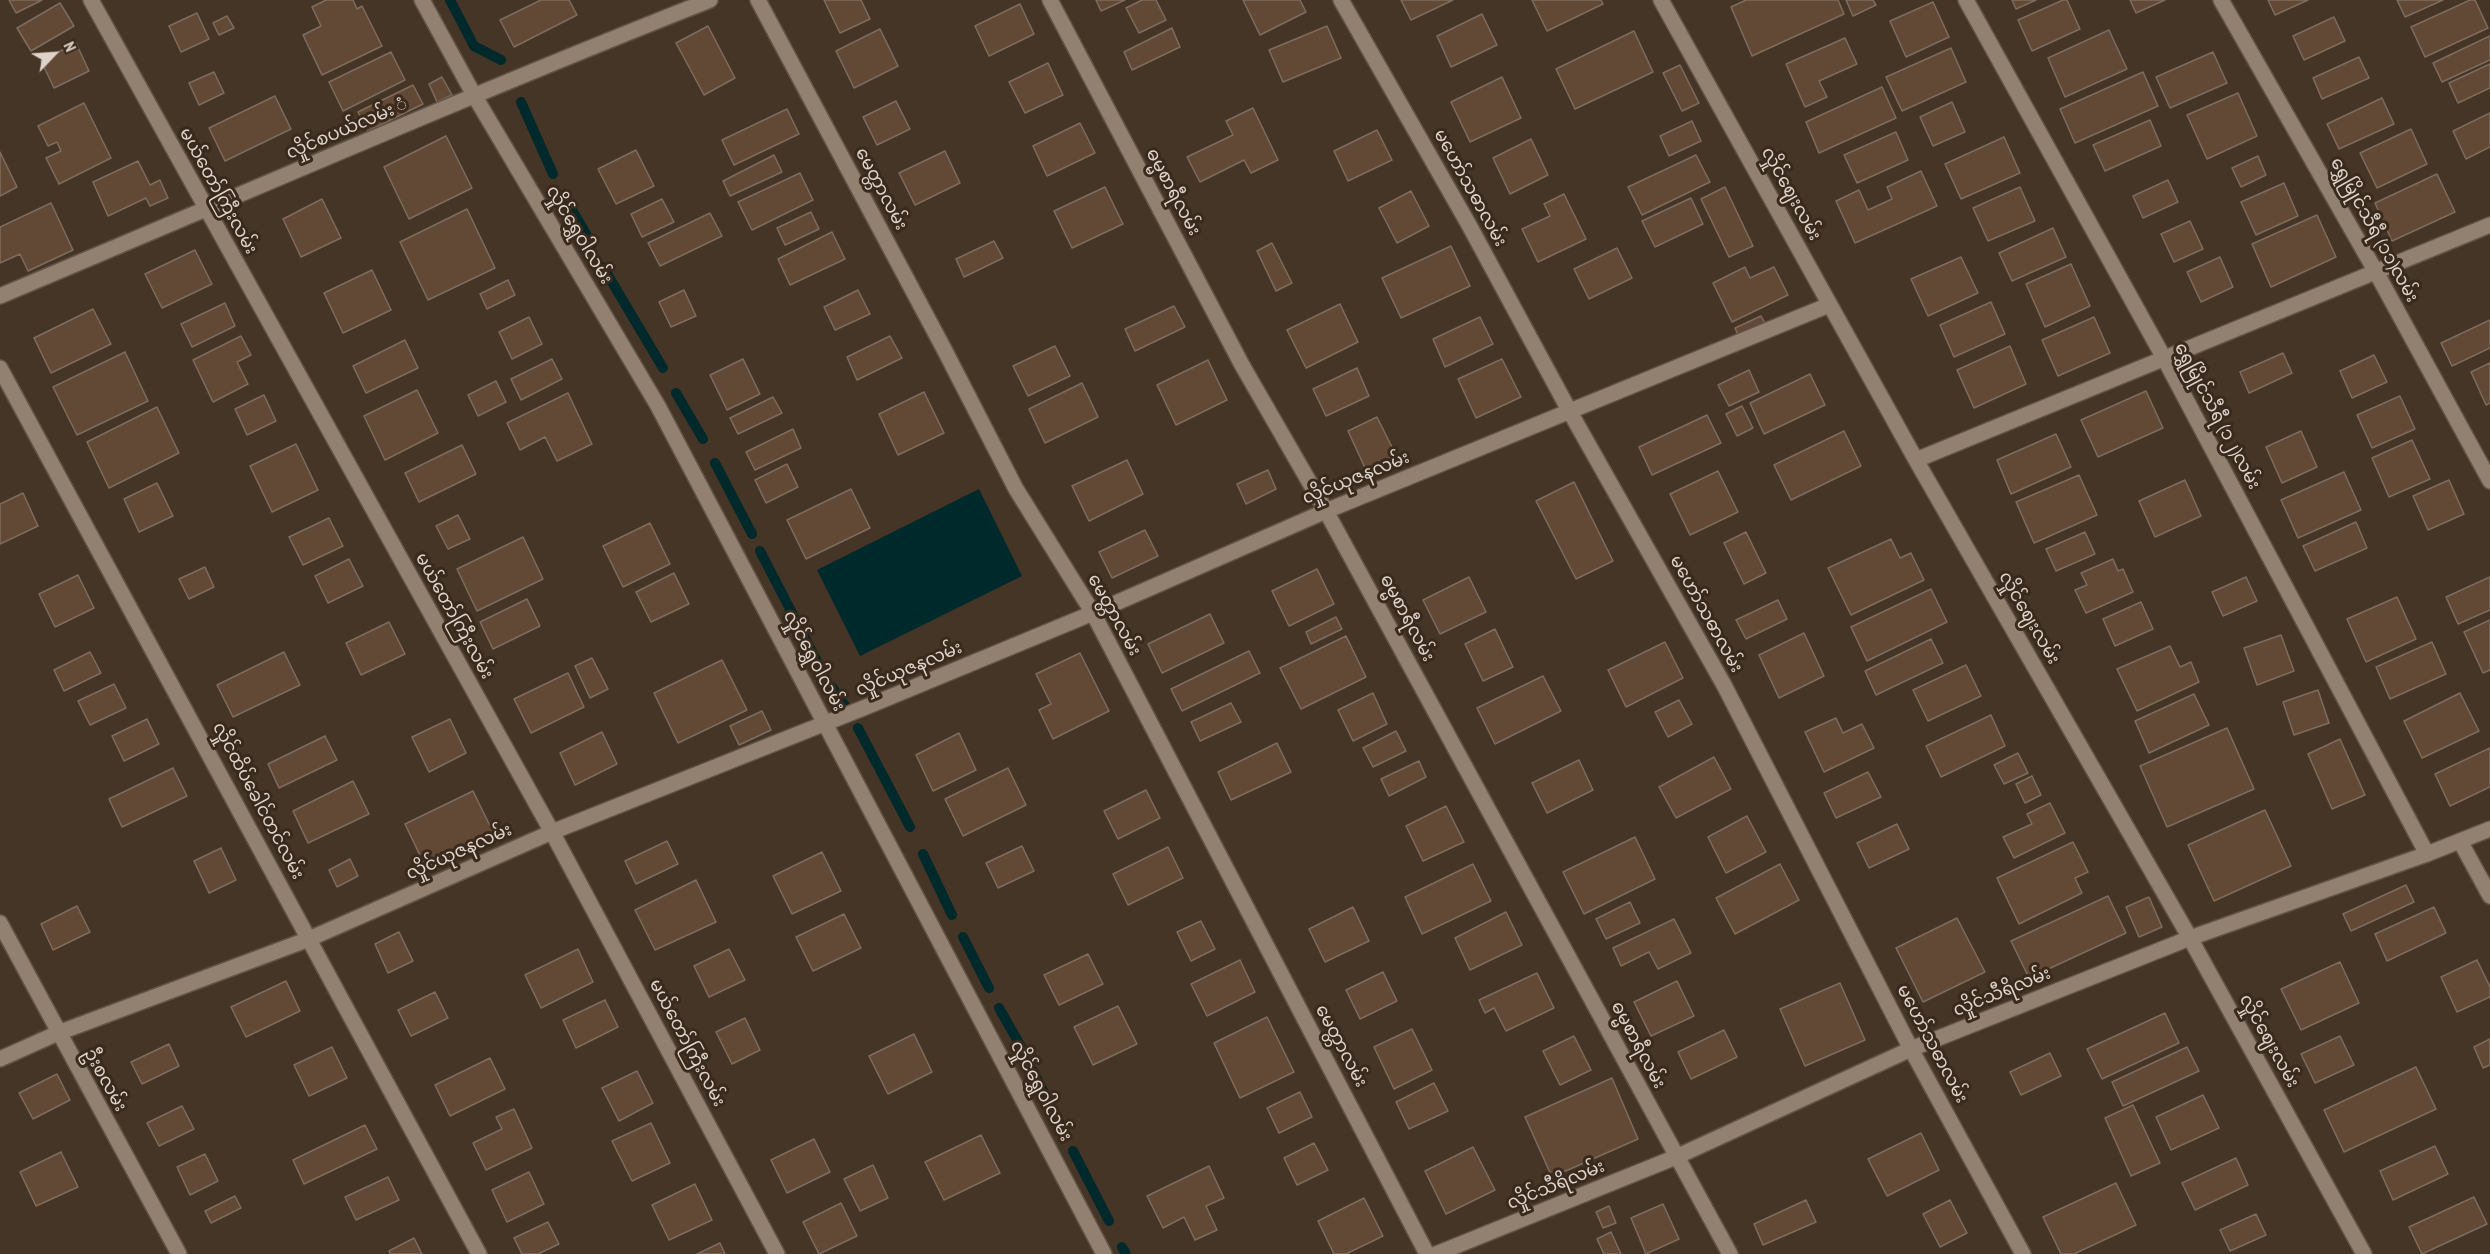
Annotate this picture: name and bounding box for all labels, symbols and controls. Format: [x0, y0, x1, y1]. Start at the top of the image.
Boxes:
north arrow [24, 24, 84, 84]
text: N [59, 38, 81, 55]
street label: လှိုင်စပယ်လမ်း ံ [283, 94, 411, 164]
street label: မယ်တော်ကြီးလမ်း [174, 124, 262, 258]
street label: မဟော်သဓာလမ်း [1429, 125, 1511, 251]
street label: လှိုင်ဈေးလမ်း [1756, 143, 1826, 245]
street label: မေတ္တာလမ်း [850, 144, 912, 234]
street label: ဓမ္မစာရီလမ်း [1141, 145, 1205, 239]
street label: ရွှေမြိုင်သီရီ (၁၁)လမ်း [2325, 154, 2423, 306]
street label: လှိုင်ရွှေဝါလမ်း [541, 182, 617, 288]
street label: ရွှေမြိုင်သီရီ (၁၂)လမ်း [2169, 339, 2265, 493]
street label: လှိုင်ယုဇနလမ်း [1299, 447, 1413, 509]
street label: မယ်တော်ကြီးလမ်း [410, 549, 498, 683]
street label: မဟော်သဓာလမ်း [1665, 551, 1747, 677]
street label: လှိုင်ဈေးလမ်း [1994, 568, 2064, 668]
street label: မေတ္တာလမ်း [1083, 570, 1145, 660]
street label: ဓမ္မစာရီလမ်း [1375, 571, 1439, 665]
street label: လှိုင်ရွှေဝါလမ်း [778, 607, 850, 715]
street label: လှိုင်ယုဇနလမ်း [853, 637, 965, 701]
street label: လှိုင်ထိပ်ခေါင်တင်လမ်း [207, 719, 309, 883]
street label: လှိုင်ယုဇနလမ်း [403, 819, 515, 885]
street label: လှိုင်သီရိလမ်း [1950, 963, 2054, 1021]
street label: မယ်တော်ကြီးလမ်း [644, 976, 730, 1110]
street label: မဟော်သဓာလမ်း [1892, 981, 1972, 1107]
street label: လှိုင်ဈေးလမ်း [2234, 990, 2304, 1092]
street label: ဓမ္မစာရီလမ်း [1606, 998, 1670, 1092]
street label: မေတ္တာလမ်း [1310, 1001, 1372, 1091]
street label: လှိုင်ရွှေဝါလမ်း [1005, 1037, 1077, 1145]
street label: ဦးစလမ်း [79, 1045, 131, 1115]
street label: လှိုင်သီရိလမ်း [1504, 1156, 1608, 1214]

